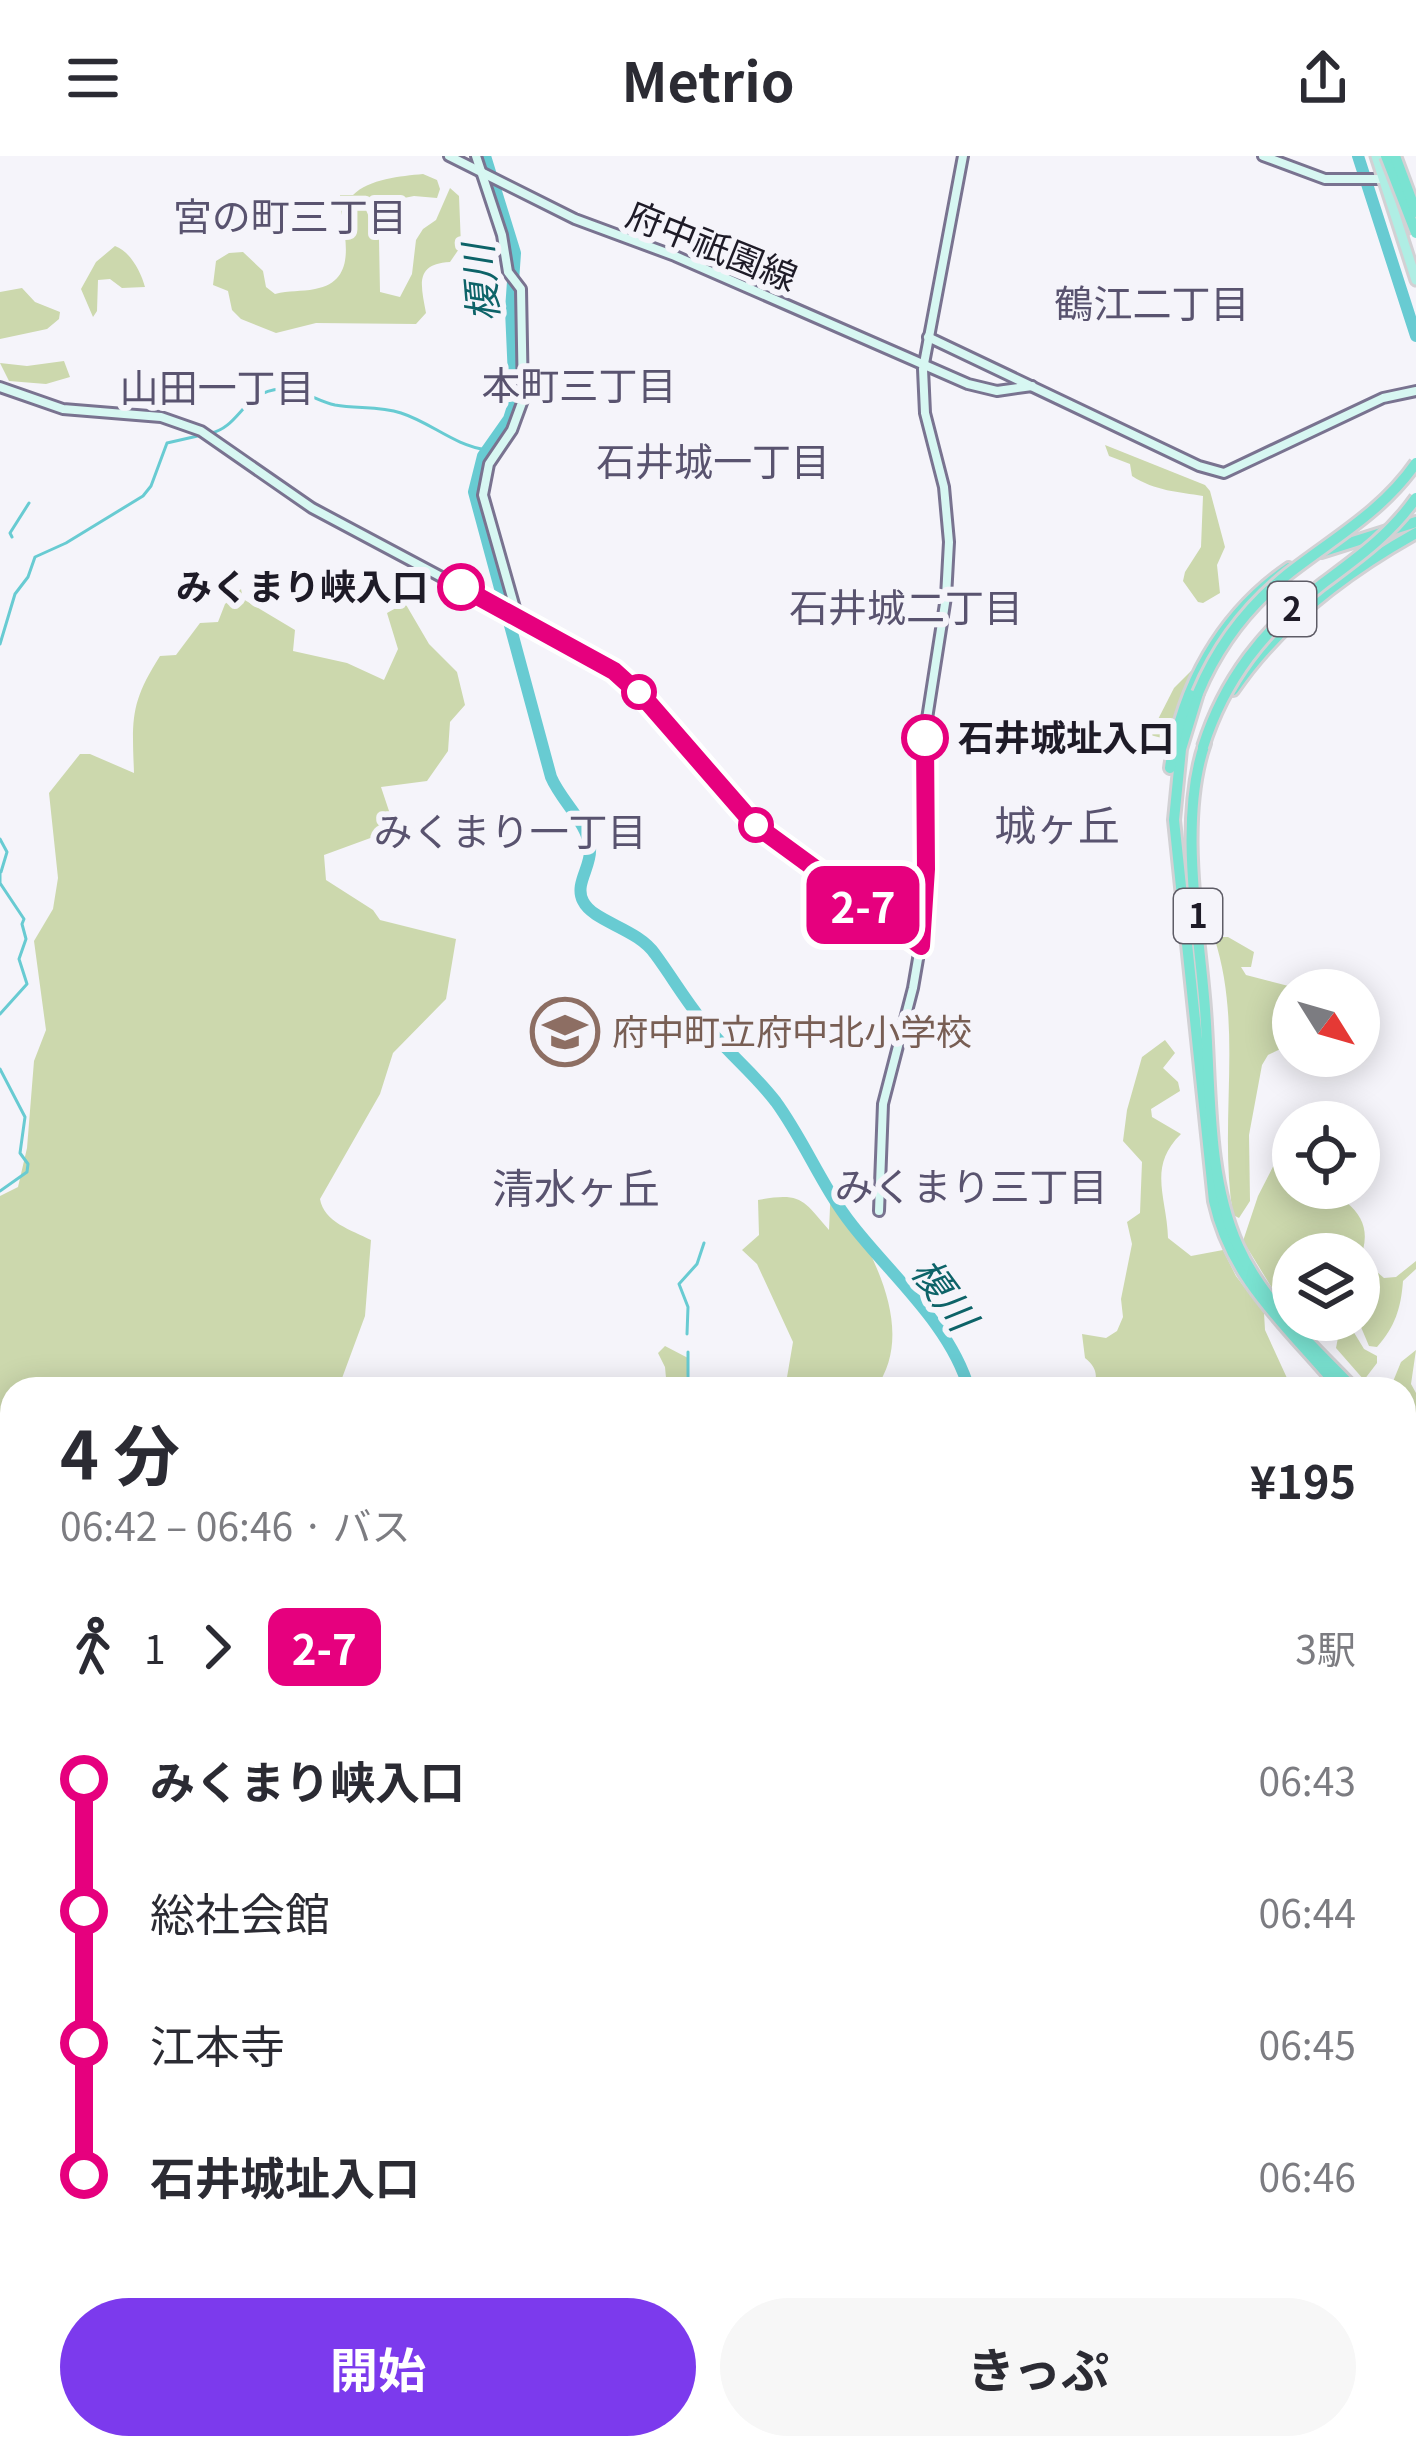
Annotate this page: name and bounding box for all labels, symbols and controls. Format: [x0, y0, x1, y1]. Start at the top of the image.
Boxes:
text: Metrio [621, 39, 795, 118]
icon: menu [60, 45, 126, 111]
icon: share [1290, 45, 1356, 111]
street label: 府中祇園線 [620, 185, 806, 301]
district label: 宮の町三丁目 [173, 186, 407, 242]
water label: 榎川 [446, 238, 509, 325]
district label: 鶴江二丁目 [1054, 273, 1250, 329]
district label: 本町三丁目 [481, 355, 677, 411]
district label: 山田一丁目 [119, 357, 315, 413]
district label: 石井城一丁目 [596, 431, 830, 487]
place label: みくまり峡入口 [176, 558, 428, 610]
marker: みくまり峡入口 [439, 565, 483, 609]
district label: 石井城二丁目 [789, 577, 1023, 633]
road number: 2 [1268, 582, 1316, 636]
unlabelled marker [623, 676, 655, 708]
place label: 石井城址入口 [958, 709, 1174, 761]
marker: 石井城址入口 [903, 716, 947, 760]
district label: 城ヶ丘 [994, 792, 1120, 853]
district label: みくまり一丁目 [373, 801, 647, 857]
unlabelled marker [740, 809, 772, 841]
line badge: 2-7 [794, 866, 932, 944]
text: 2-7 [830, 874, 896, 935]
road number: 1 [1174, 889, 1222, 943]
north arrow [1272, 969, 1380, 1077]
map controls [1272, 969, 1380, 1341]
school or university icon: 府中町立府中北小学校 [530, 997, 600, 1067]
place label: 府中町立府中北小学校 [612, 1003, 972, 1055]
button: locate [1272, 1101, 1380, 1209]
district label: 清水ヶ丘 [492, 1155, 660, 1216]
district label: みくまり三丁目 [834, 1156, 1108, 1212]
button: layers [1272, 1233, 1380, 1341]
water label: 榎川 [901, 1244, 994, 1343]
text: 4 分 [60, 1403, 180, 1499]
text: ¥195 [1250, 1447, 1356, 1512]
text: 06:42 – 06:46 · バス [60, 1496, 411, 1552]
icon: walk [60, 1614, 126, 1680]
icon: forward [184, 1614, 250, 1680]
text: 2-7 [292, 1616, 357, 1677]
text: 1 [144, 1619, 166, 1675]
text: 3駅 [1295, 1619, 1356, 1675]
text: みくまり峡入口 [150, 1747, 465, 1812]
text: 06:43 [1259, 1751, 1356, 1807]
text: 総社会館 [150, 1879, 330, 1944]
text: 06:44 [1259, 1883, 1356, 1939]
text: 江本寺 [150, 2011, 285, 2076]
text: 06:45 [1259, 2015, 1356, 2071]
text: 石井城址入口 [150, 2143, 420, 2208]
text: 06:46 [1259, 2147, 1356, 2203]
button: 開始 [60, 2298, 696, 2436]
button: きっぷ [720, 2298, 1356, 2436]

